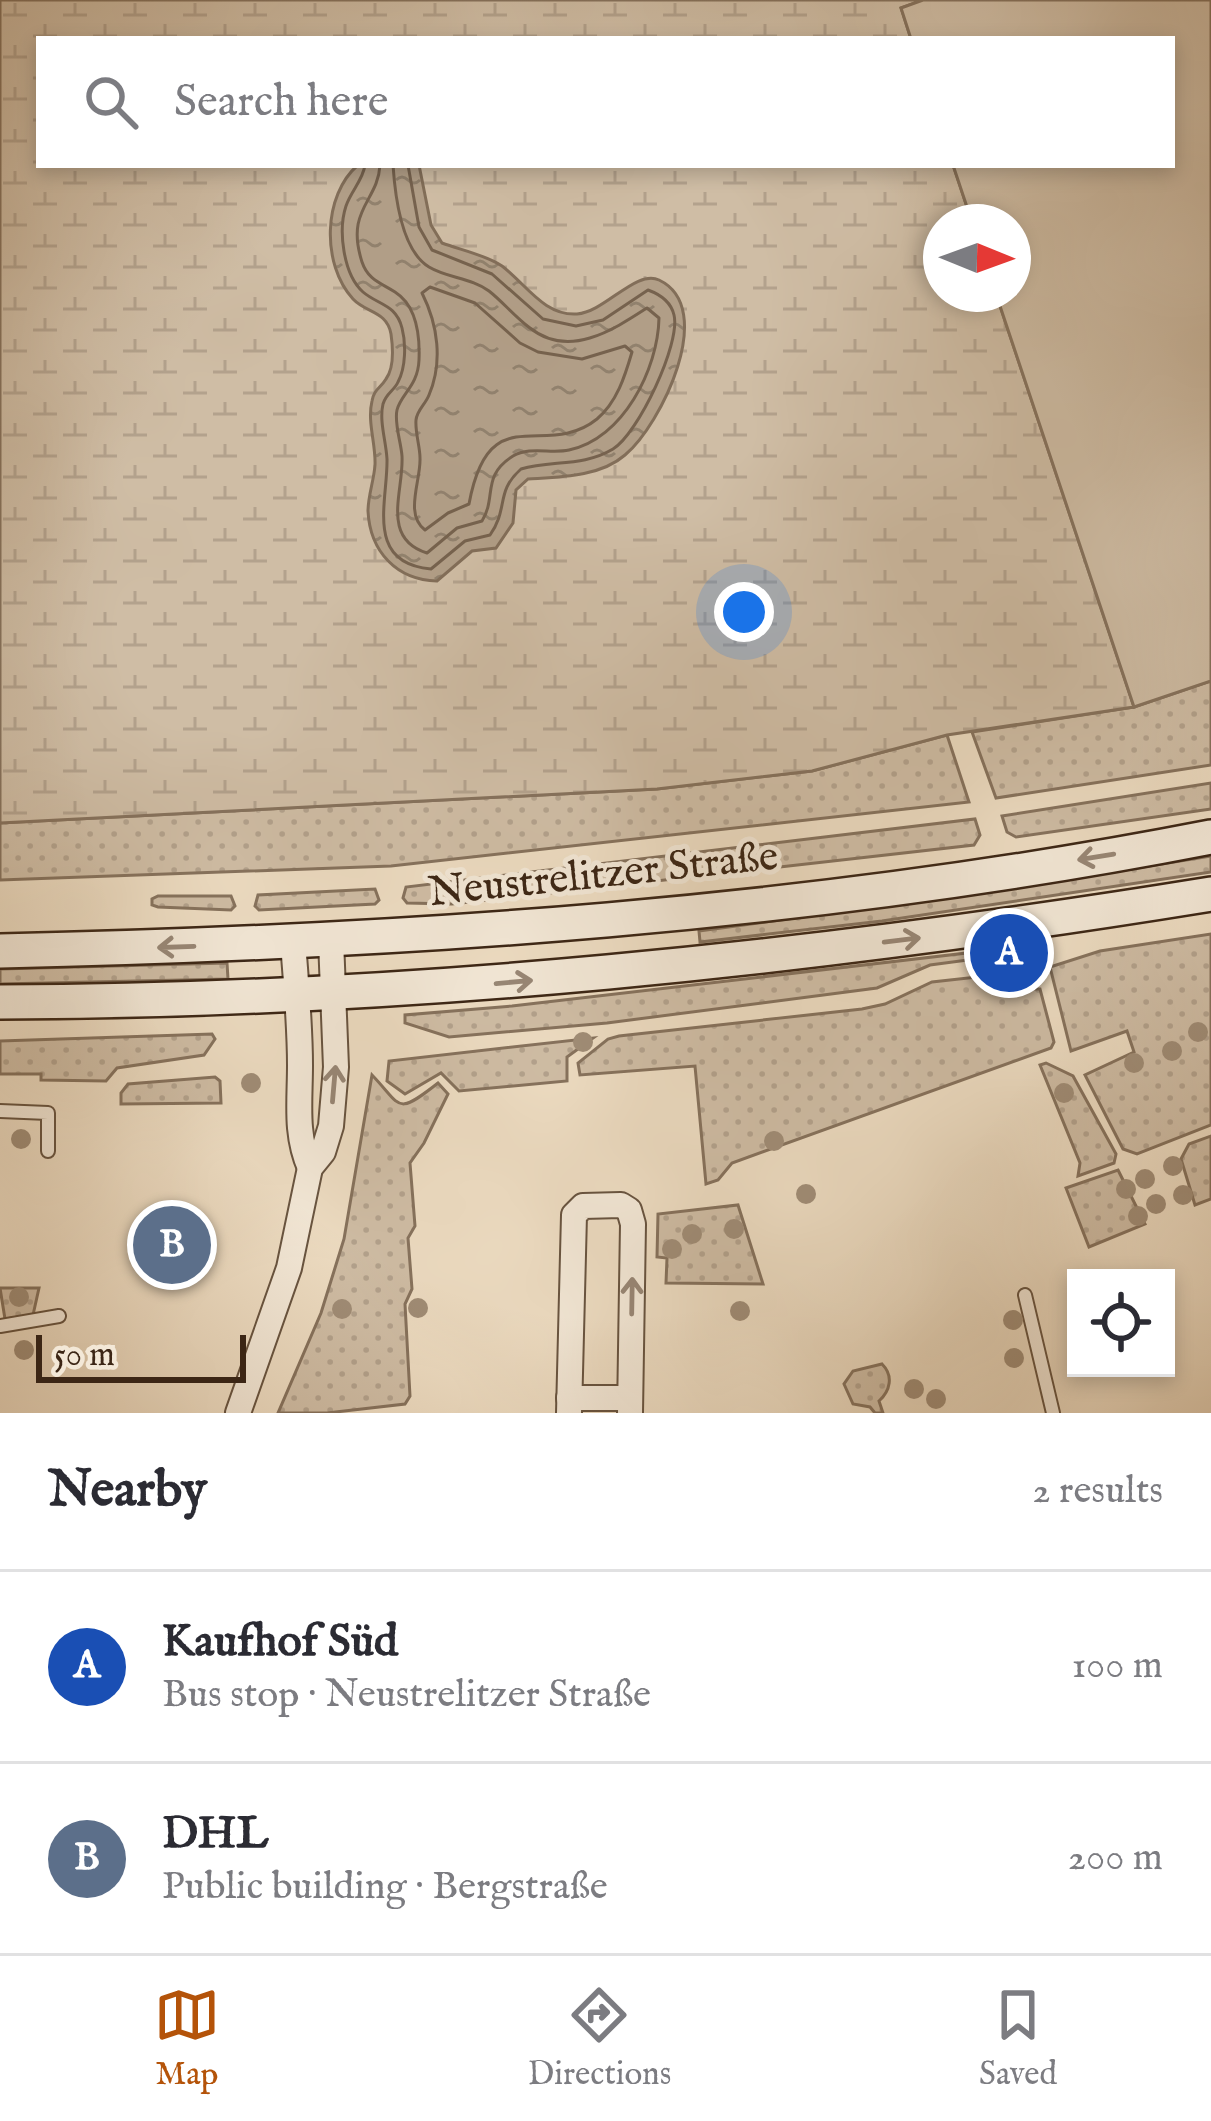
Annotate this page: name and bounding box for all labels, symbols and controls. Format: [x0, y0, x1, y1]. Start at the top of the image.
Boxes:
search box [36, 36, 1175, 168]
icon: search [78, 69, 144, 135]
text: Search here [174, 74, 388, 131]
north arrow [923, 204, 1031, 312]
your location [714, 582, 774, 642]
street label: Neustrelitzer Straße [426, 831, 781, 920]
one-way arrow [1077, 846, 1116, 869]
pin: A [970, 908, 1048, 998]
one-way arrow [882, 928, 921, 950]
one-way arrow [157, 936, 196, 959]
one-way arrow [494, 971, 533, 994]
one-way arrow [323, 1065, 346, 1104]
pin: B [133, 1200, 211, 1290]
map controls [1067, 1269, 1175, 1377]
button: locate [1067, 1269, 1175, 1377]
one-way arrow [621, 1277, 644, 1316]
scale bar [36, 1329, 246, 1382]
text: 50 m [54, 1335, 115, 1377]
text: Nearby [48, 1459, 207, 1524]
text: 2 results [1032, 1467, 1163, 1516]
text: Kaufhof Süd [162, 1614, 398, 1671]
text: A [74, 1642, 100, 1691]
text: 100 m [1072, 1642, 1163, 1691]
text: Bus stop · Neustrelitzer Straße [162, 1671, 651, 1720]
text: DHL [162, 1806, 268, 1863]
text: B [74, 1834, 100, 1883]
text: 200 m [1068, 1834, 1163, 1883]
text: Public building · Bergstraße [162, 1863, 608, 1912]
tab: Map [154, 1982, 220, 2096]
tab: Directions [528, 1982, 671, 2096]
tab: Saved [979, 1982, 1057, 2096]

